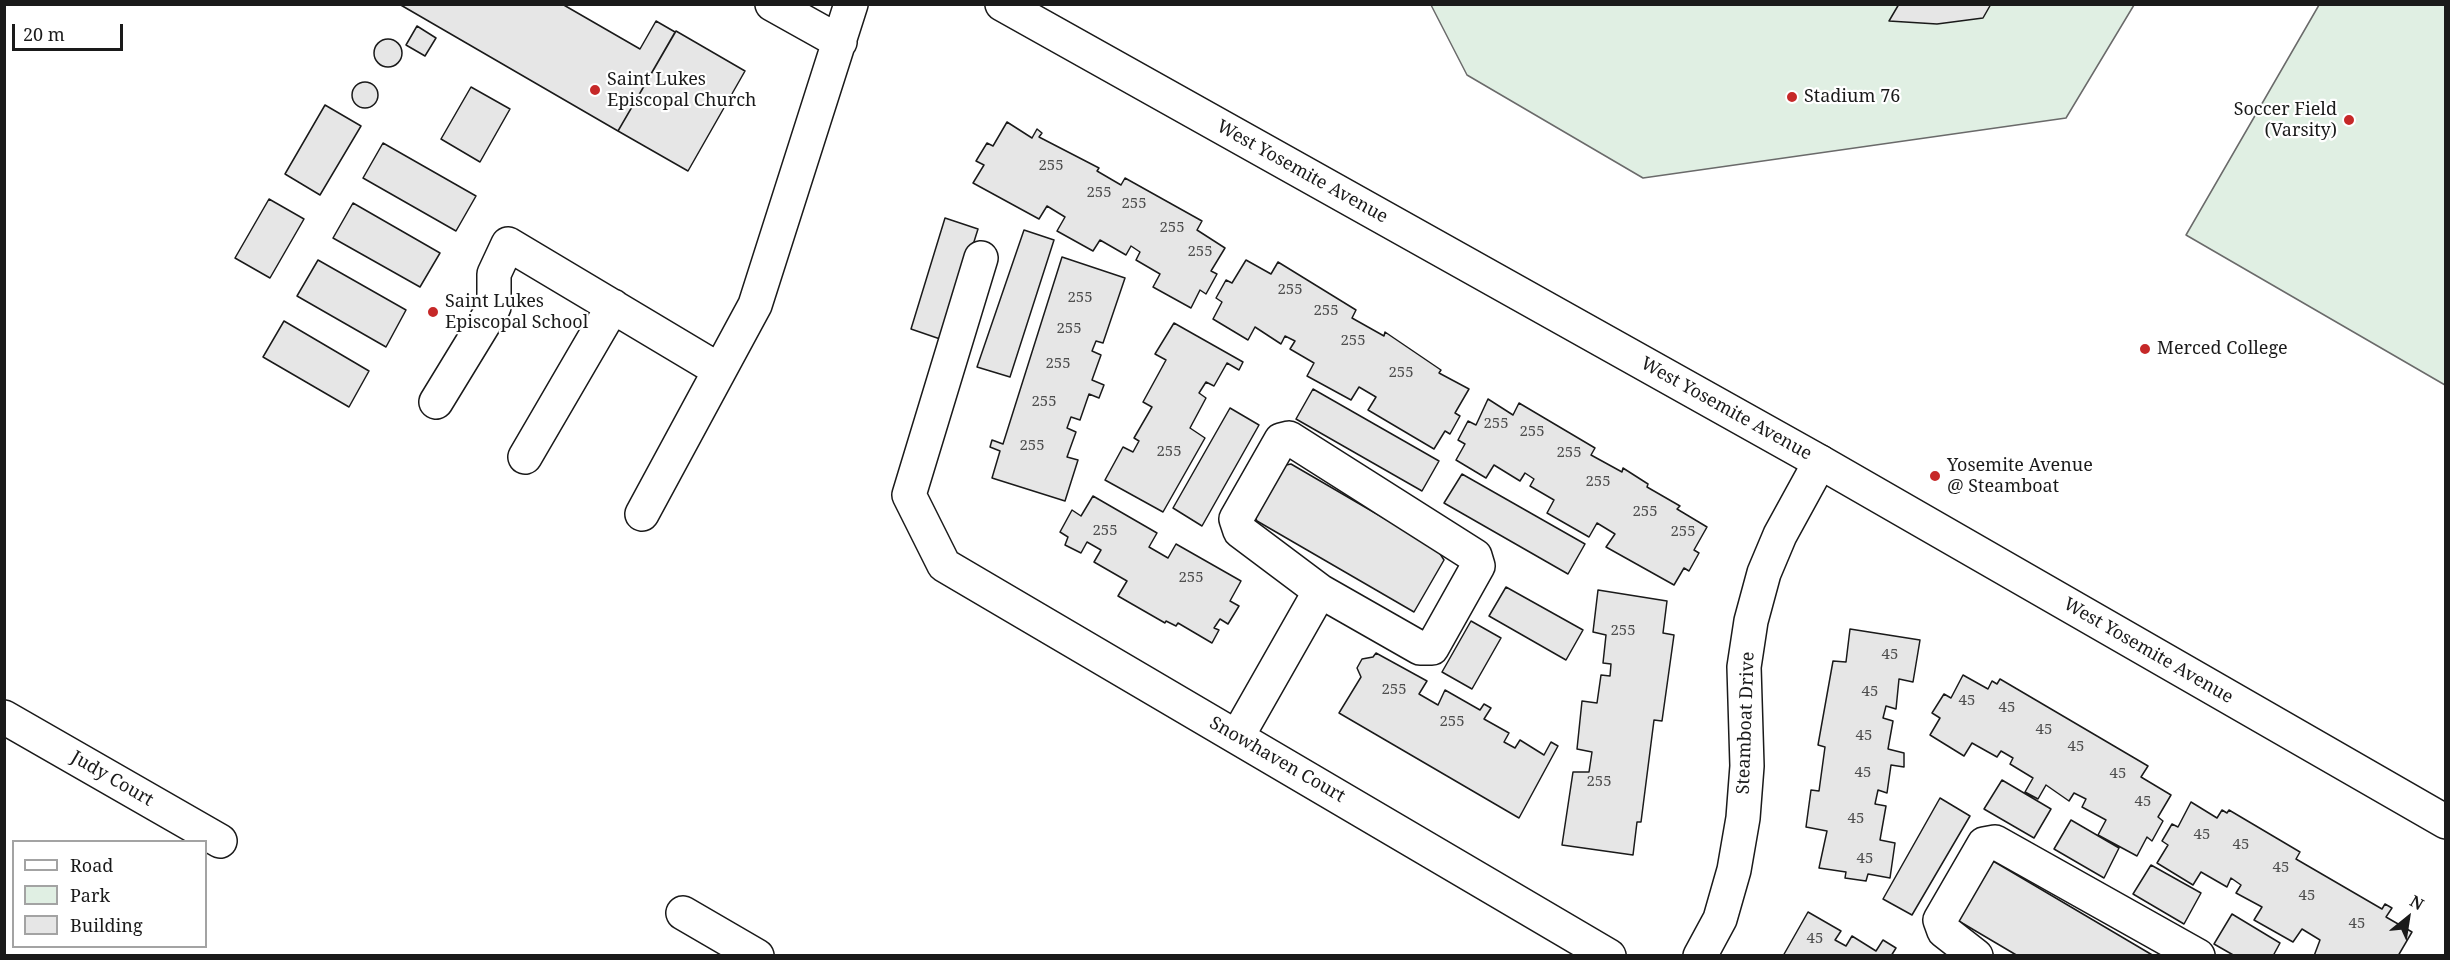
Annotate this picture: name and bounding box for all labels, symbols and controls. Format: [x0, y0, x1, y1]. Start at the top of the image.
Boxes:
scale bar [15, 12, 126, 50]
text: 20 m [23, 22, 65, 46]
place label: Saint Lukes Episcopal Church [607, 69, 757, 112]
marker: Saint Lukes Episcopal Church [588, 83, 602, 97]
place label: Stadium 76 [1804, 86, 1900, 108]
marker: Stadium 76 [1785, 90, 1799, 104]
place label: Soccer Field (Varsity) [2234, 99, 2337, 142]
marker: Soccer Field (Varsity) [2342, 113, 2356, 127]
street label: West Yosemite Avenue [1213, 116, 1391, 228]
house number: 255 [1038, 157, 1064, 175]
house number: 255 [1086, 184, 1112, 202]
house number: 255 [1121, 195, 1147, 213]
house number: 255 [1159, 219, 1185, 237]
house number: 255 [1187, 243, 1213, 261]
house number: 255 [1277, 281, 1303, 299]
house number: 255 [1067, 289, 1093, 307]
place label: Saint Lukes Episcopal School [445, 291, 588, 334]
house number: 255 [1313, 302, 1339, 320]
marker: Saint Lukes Episcopal School [426, 305, 440, 319]
house number: 255 [1056, 320, 1082, 338]
house number: 255 [1340, 332, 1366, 350]
place label: Merced College [2157, 338, 2288, 360]
marker: Merced College [2138, 342, 2152, 356]
street label: West Yosemite Avenue [1637, 353, 1815, 465]
house number: 255 [1045, 355, 1071, 373]
house number: 255 [1388, 364, 1414, 382]
house number: 255 [1031, 393, 1057, 411]
house number: 255 [1483, 415, 1509, 433]
house number: 255 [1519, 423, 1545, 441]
house number: 255 [1019, 437, 1045, 455]
house number: 255 [1156, 443, 1182, 461]
house number: 255 [1556, 444, 1582, 462]
place label: Yosemite Avenue @ Steamboat [1947, 455, 2093, 498]
marker: Yosemite Avenue @ Steamboat [1928, 469, 1942, 483]
house number: 255 [1585, 473, 1611, 491]
house number: 255 [1632, 503, 1658, 521]
house number: 255 [1092, 522, 1118, 540]
house number: 255 [1670, 523, 1696, 541]
house number: 255 [1178, 569, 1204, 587]
street label: West Yosemite Avenue [2059, 594, 2237, 708]
house number: 255 [1610, 622, 1636, 640]
house number: 45 [1882, 646, 1898, 664]
street label: Steamboat Drive [1733, 651, 1759, 795]
house number: 255 [1381, 681, 1407, 699]
house number: 45 [1862, 683, 1878, 701]
house number: 45 [1959, 692, 1975, 710]
house number: 45 [1999, 699, 2015, 717]
street label: Snowhaven Court [1205, 712, 1349, 808]
house number: 255 [1439, 713, 1465, 731]
house number: 45 [2036, 721, 2052, 739]
house number: 45 [1856, 727, 1872, 745]
house number: 45 [2068, 738, 2084, 756]
street label: Judy Court [67, 747, 157, 811]
house number: 45 [1855, 764, 1871, 782]
house number: 45 [2110, 765, 2126, 783]
house number: 255 [1586, 773, 1612, 791]
house number: 45 [2135, 793, 2151, 811]
house number: 45 [1848, 810, 1864, 828]
house number: 45 [2194, 826, 2210, 844]
house number: 45 [2233, 836, 2249, 854]
legend [12, 840, 207, 948]
house number: 45 [1857, 850, 1873, 868]
text: Road [70, 853, 113, 877]
house number: 45 [2273, 859, 2289, 877]
text: Park [70, 883, 110, 907]
house number: 45 [2299, 887, 2315, 905]
north arrow [2378, 888, 2438, 948]
text: N [2406, 890, 2428, 915]
text: Building [70, 913, 143, 937]
house number: 45 [2349, 915, 2365, 933]
house number: 45 [1807, 930, 1823, 948]

